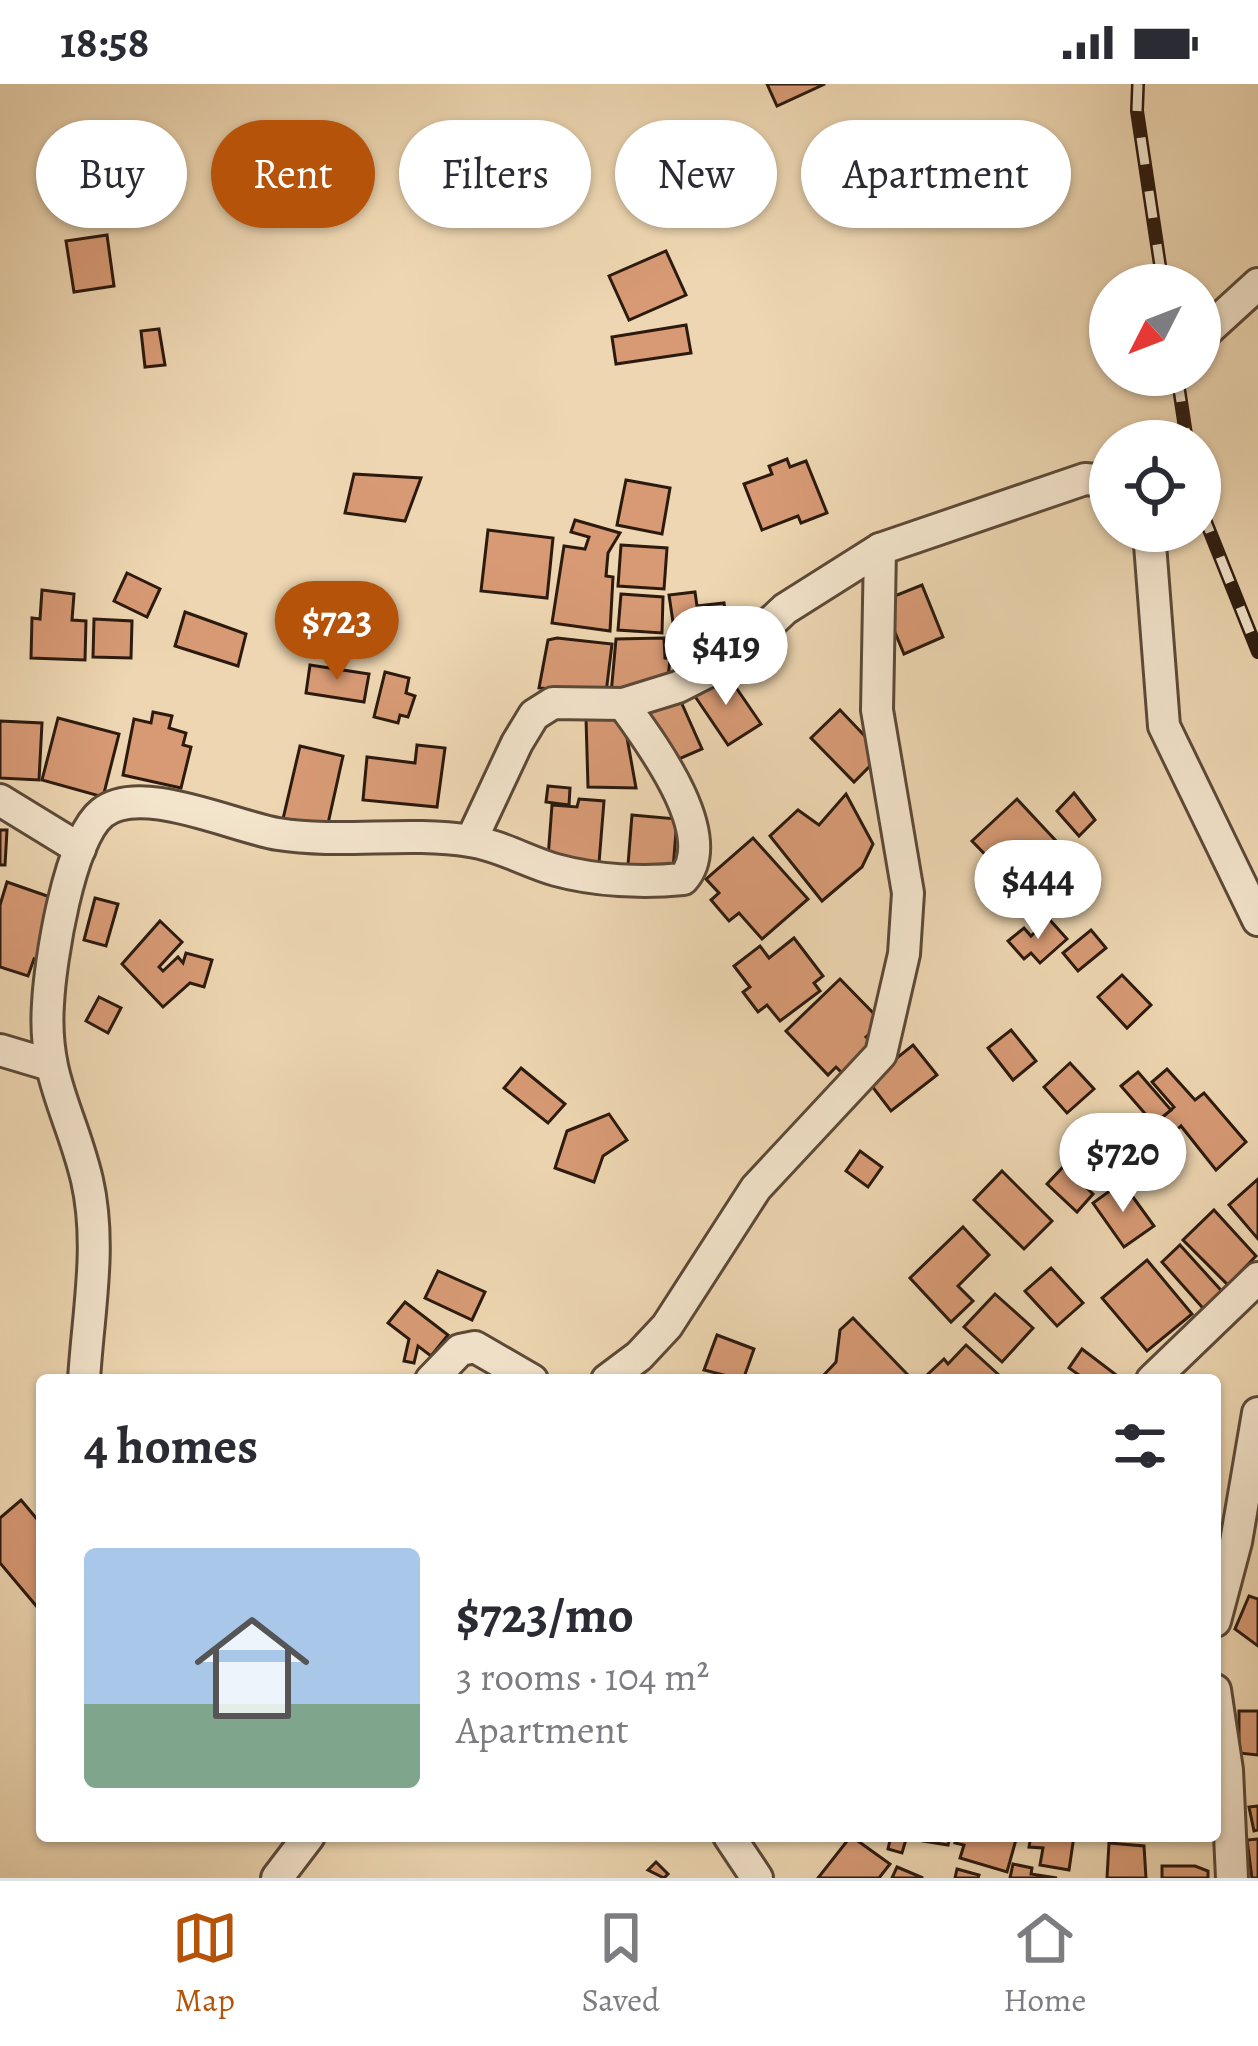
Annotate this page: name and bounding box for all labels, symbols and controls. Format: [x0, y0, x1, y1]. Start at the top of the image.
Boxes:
text: 18:58 [60, 11, 149, 73]
chip: Buy [36, 120, 187, 228]
chip: Rent [211, 120, 375, 228]
chip: Filters [399, 120, 591, 228]
chip: New [615, 120, 777, 228]
chip: Apartment [801, 120, 1071, 228]
north arrow [1089, 264, 1221, 396]
map controls [1089, 264, 1221, 552]
button: locate [1089, 420, 1221, 552]
pin: $723 [266, 581, 408, 683]
text: $723 [302, 593, 372, 646]
pin: $419 [655, 606, 797, 708]
text: $419 [692, 618, 760, 671]
pin: $444 [967, 840, 1109, 942]
text: $444 [1001, 852, 1075, 905]
pin: $720 [1052, 1113, 1194, 1215]
text: $720 [1086, 1125, 1160, 1178]
text: 4 homes [84, 1411, 258, 1481]
icon: filters [1107, 1413, 1173, 1479]
text: $723/mo [456, 1580, 634, 1650]
icon: home [180, 1596, 324, 1740]
text: 3 rooms · 104 m² [456, 1650, 709, 1703]
text: Apartment [456, 1703, 629, 1756]
tab: Map [172, 1905, 238, 2022]
tab: Saved [581, 1905, 660, 2022]
tab: Home [1003, 1905, 1086, 2022]

